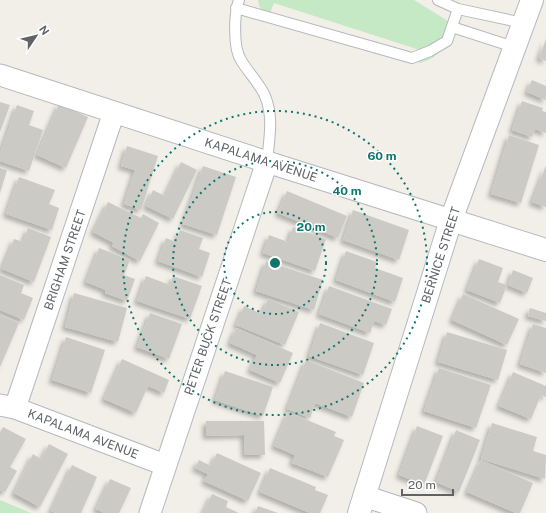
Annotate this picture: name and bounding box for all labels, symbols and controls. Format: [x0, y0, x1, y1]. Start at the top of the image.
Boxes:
north arrow [16, 16, 56, 56]
text: N [37, 23, 52, 37]
street label: KAPALAMA AVENUE [203, 135, 319, 185]
text: 60 m [367, 149, 397, 163]
text: 40 m [332, 184, 362, 198]
street label: BERNICE STREET [419, 205, 463, 305]
street label: BRIGHAM STREET [41, 208, 89, 312]
text: 20 m [297, 220, 326, 234]
centre of rings [268, 256, 282, 270]
street label: PETER BUCK STREET [181, 277, 235, 397]
street label: KAPALAMA AVENUE [26, 406, 140, 462]
scale bar [402, 471, 453, 497]
text: 20 m [408, 478, 436, 492]

